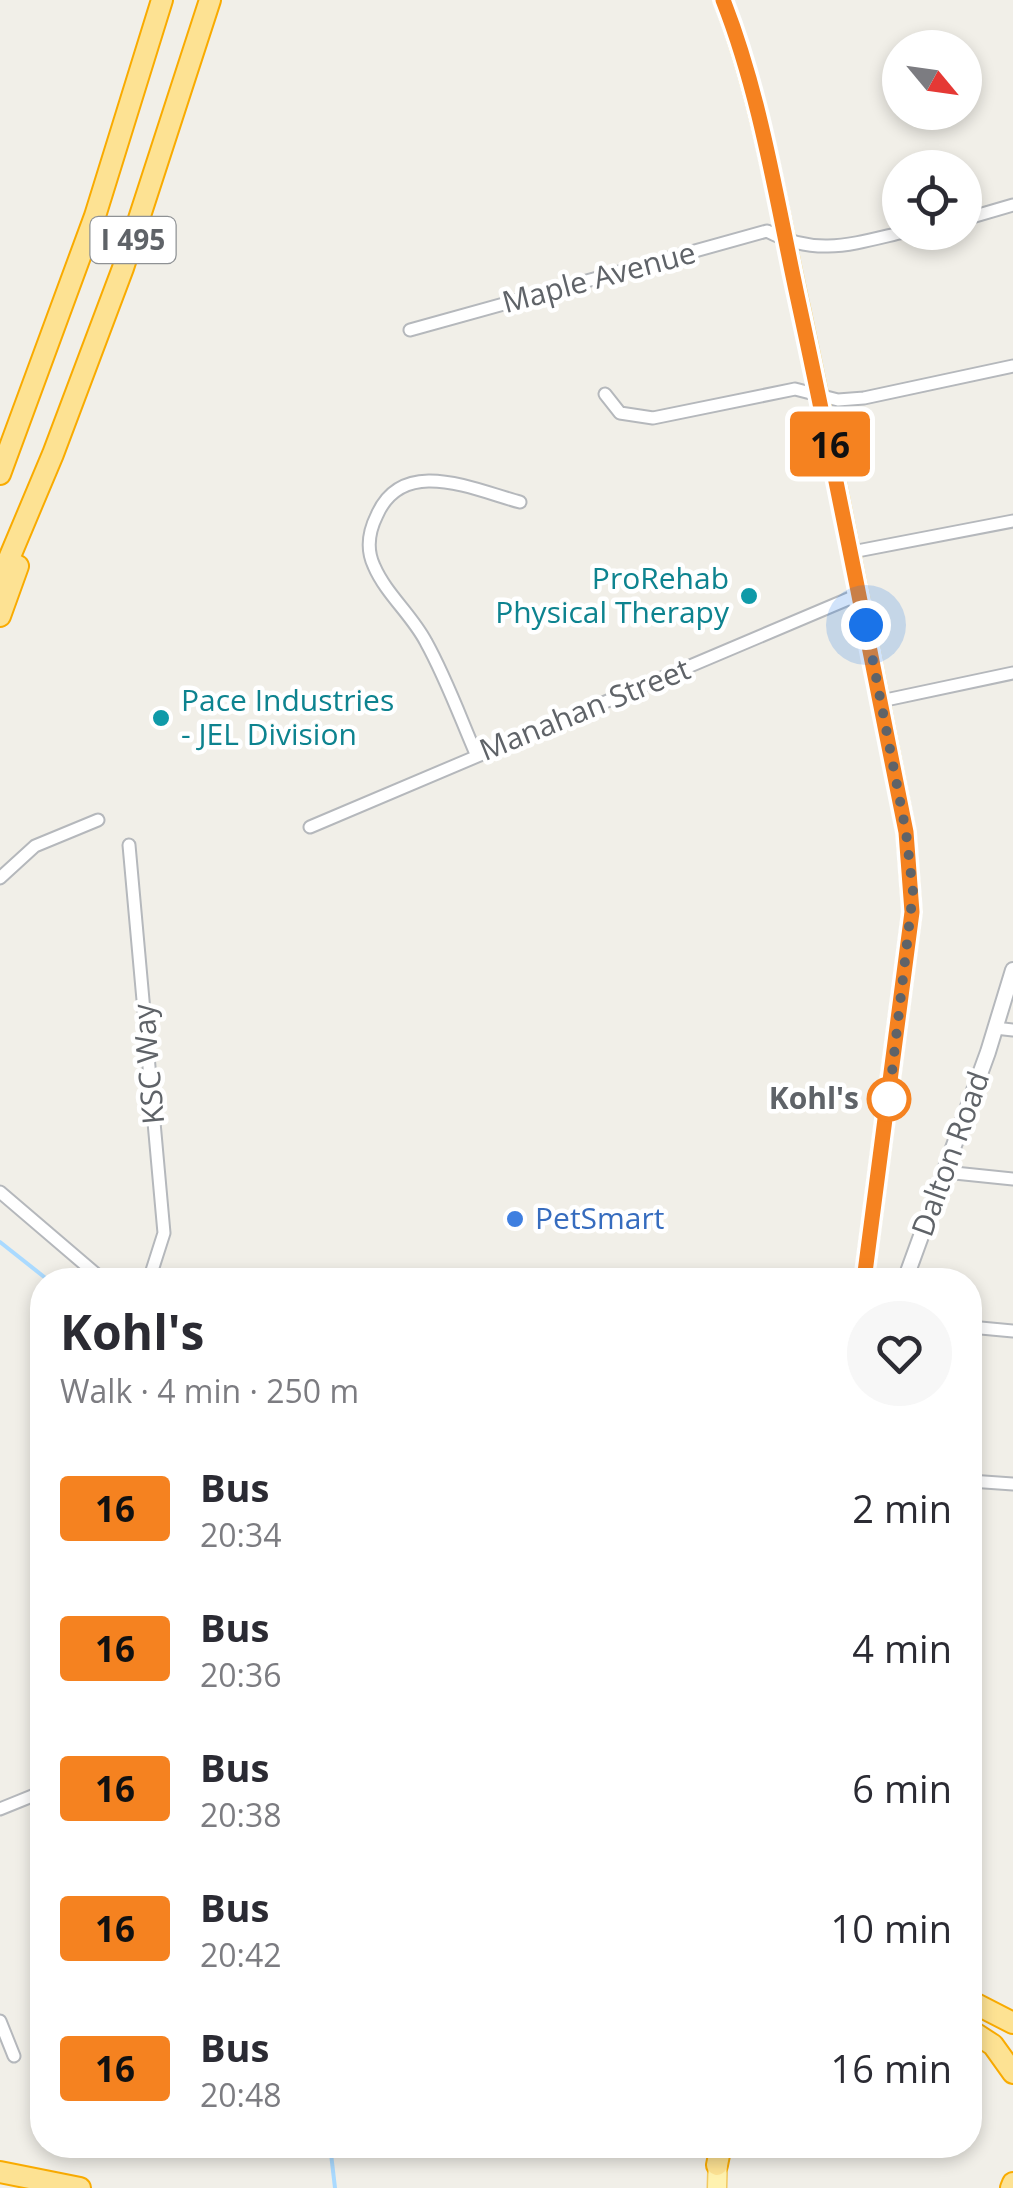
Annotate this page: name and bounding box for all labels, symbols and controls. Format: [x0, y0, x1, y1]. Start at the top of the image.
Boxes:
north arrow [882, 30, 982, 130]
map controls [882, 30, 982, 250]
button: locate [882, 150, 982, 250]
road number: I 495 [90, 217, 176, 263]
street label: Maple Avenue [497, 231, 700, 322]
line badge: 16 [785, 412, 875, 476]
text: 16 [810, 421, 850, 468]
place label: ProRehab Physical Therapy [495, 557, 730, 632]
marker: ProRehab Physical Therapy [738, 585, 760, 607]
your location [841, 600, 891, 650]
street label: Manahan Street [473, 648, 696, 770]
place label: Pace Industries - JEL Division [181, 679, 394, 754]
marker: Pace Industries - JEL Division [150, 707, 172, 729]
street label: KSC Way [122, 1001, 173, 1126]
street label: Dalton Road [901, 1065, 998, 1242]
place label: Kohl's [769, 1077, 859, 1118]
marker: Kohl's [868, 1078, 910, 1120]
place label: PetSmart [535, 1197, 664, 1238]
marker: PetSmart [504, 1208, 526, 1230]
text: Kohl's [60, 1299, 204, 1364]
button: heart [847, 1301, 952, 1406]
text: Walk · 4 min · 250 m [60, 1369, 359, 1412]
text: Bus [200, 1461, 269, 1513]
text: 2 min [852, 1482, 952, 1534]
text: 16 [95, 1485, 135, 1532]
text: 20:34 [200, 1513, 282, 1556]
text: Bus [200, 1601, 269, 1653]
text: 4 min [852, 1622, 952, 1674]
text: 16 [95, 1625, 135, 1672]
text: 20:36 [200, 1653, 282, 1696]
text: Bus [200, 1741, 269, 1793]
text: 6 min [852, 1762, 952, 1814]
text: 16 [95, 1765, 135, 1812]
text: 20:38 [200, 1793, 282, 1836]
text: Bus [200, 1881, 269, 1933]
text: 10 min [831, 1902, 952, 1954]
text: 16 [95, 1905, 135, 1952]
text: 20:42 [200, 1933, 282, 1976]
text: Bus [200, 2021, 269, 2073]
text: 16 min [831, 2042, 952, 2094]
text: 16 [95, 2045, 135, 2092]
text: 20:48 [200, 2073, 282, 2116]

